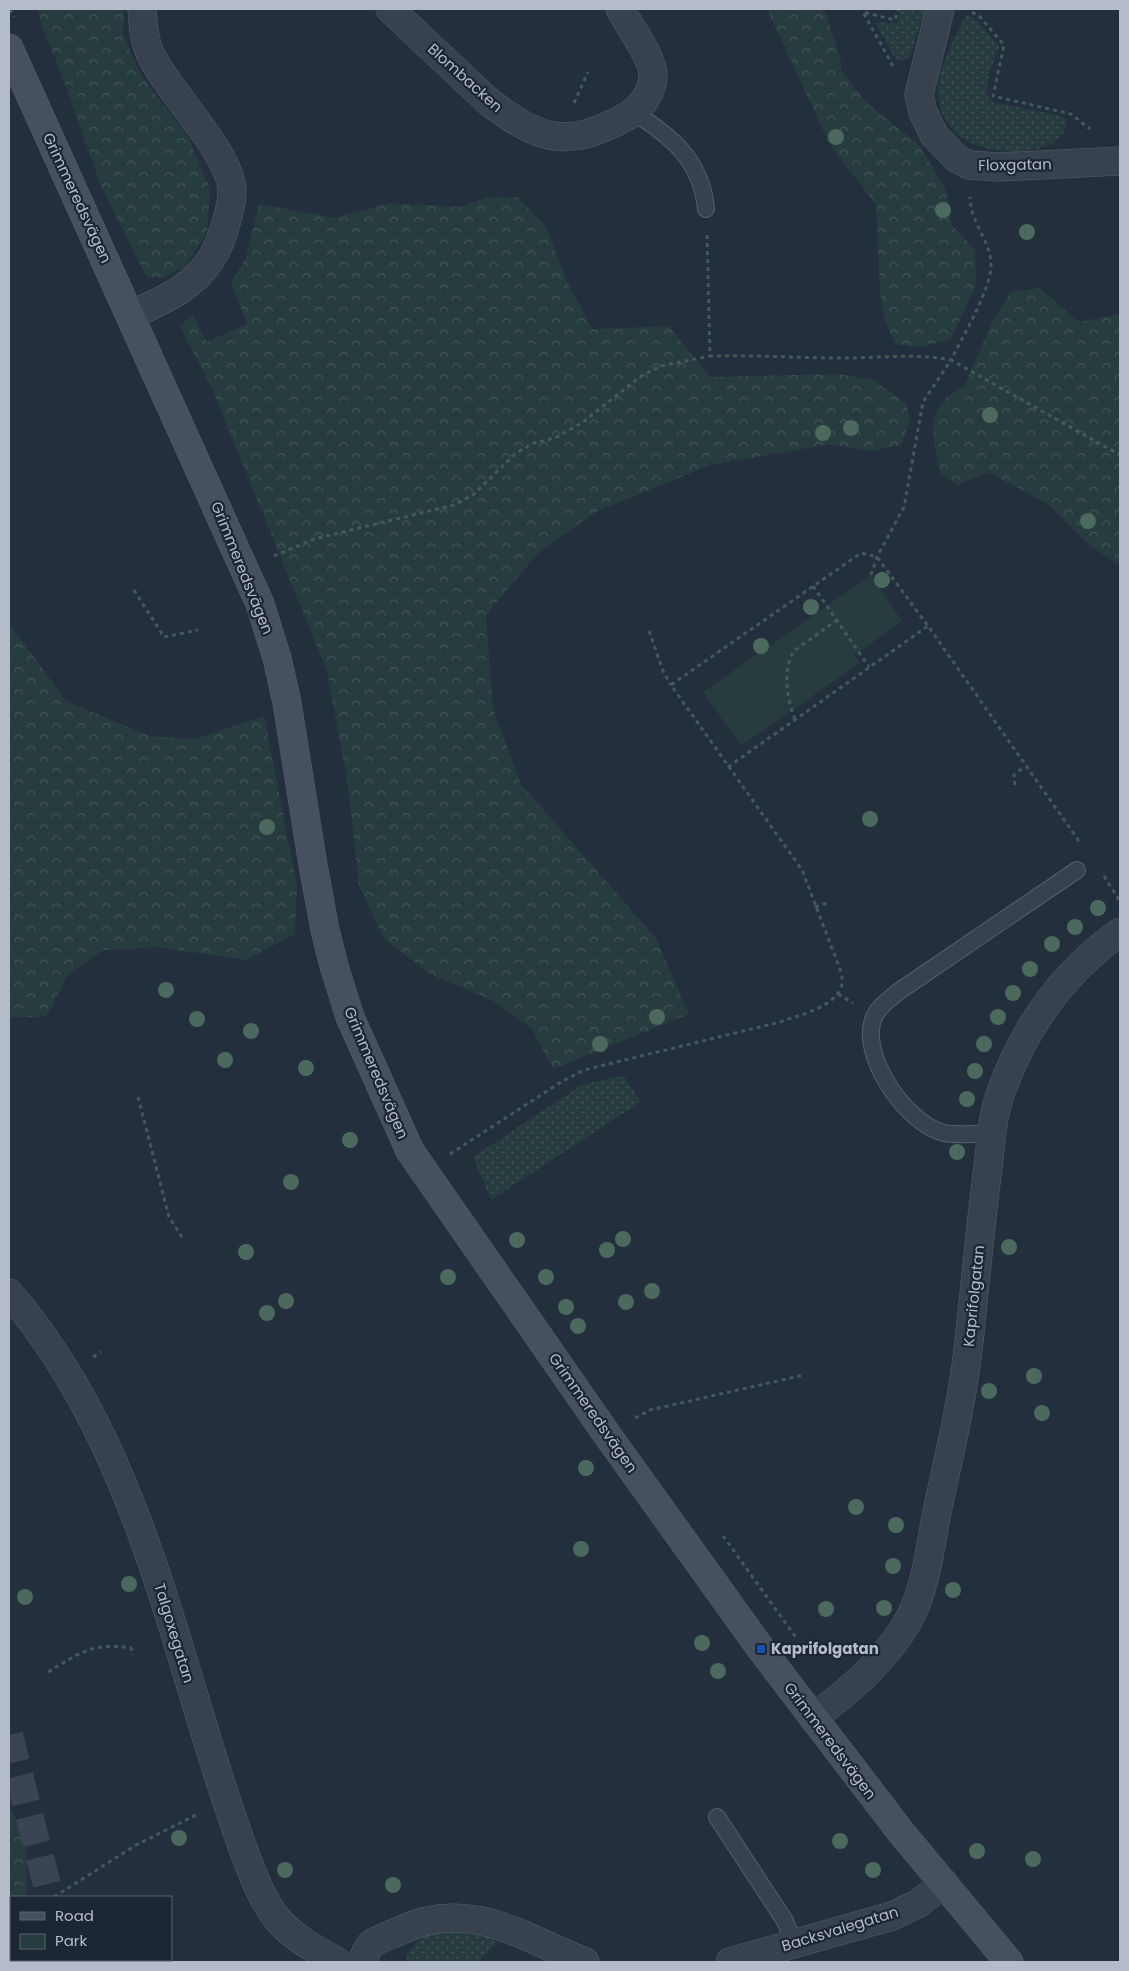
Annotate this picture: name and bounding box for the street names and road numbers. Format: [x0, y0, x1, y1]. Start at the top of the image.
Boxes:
street label: Blombacken [423, 38, 507, 117]
street label: Grimmeredsvägen [38, 129, 117, 266]
street label: Floxgatan [978, 153, 1052, 176]
street label: Grimmeredsvägen [206, 498, 279, 637]
street label: Grimmeredsvägen [339, 1004, 414, 1142]
street label: Kaprifolgatan [958, 1244, 989, 1348]
street label: Grimmeredsvägen [544, 1349, 643, 1477]
street label: Talgoxegatan [149, 1580, 200, 1685]
street label: Grimmeredsvägen [779, 1678, 881, 1804]
street label: Backsvalegatan [779, 1901, 901, 1956]

